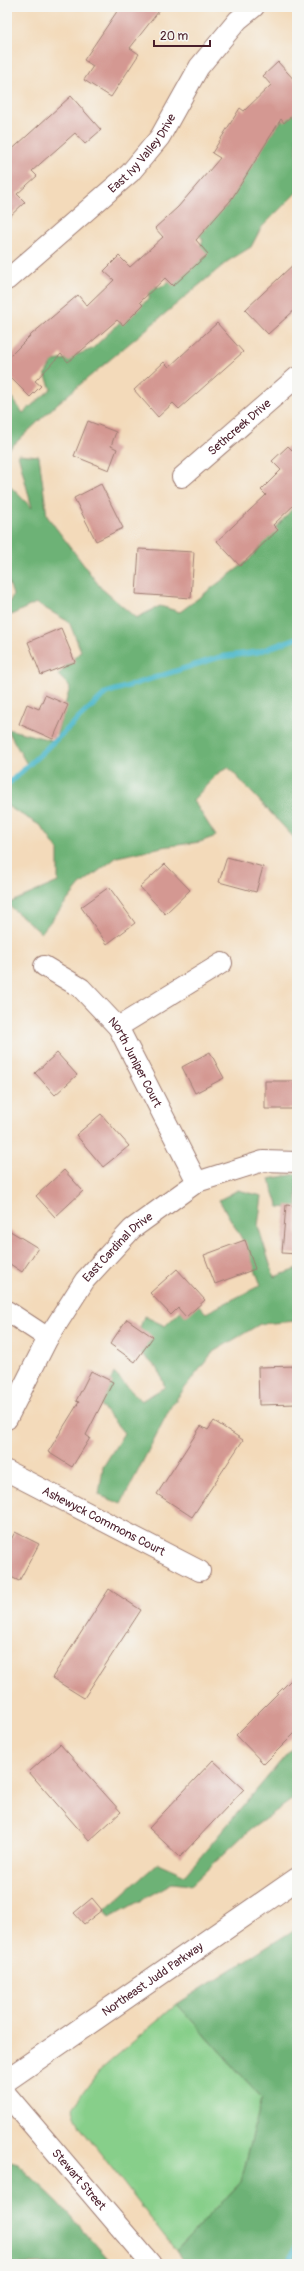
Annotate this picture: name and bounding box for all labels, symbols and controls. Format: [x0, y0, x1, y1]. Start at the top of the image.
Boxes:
scale bar [154, 22, 210, 48]
text: 20 m [160, 29, 189, 44]
street label: East Ivy Valley Drive [105, 111, 179, 196]
street label: Sethcreek Drive [205, 396, 274, 459]
street label: North Juniper Court [105, 1014, 165, 1110]
street label: East Cardinal Drive [79, 1209, 156, 1285]
street label: Ashewyck Commons Court [40, 1483, 168, 1559]
street label: Northeast Judd Parkway [99, 1939, 206, 2019]
street label: Stewart Street [49, 2146, 109, 2213]

